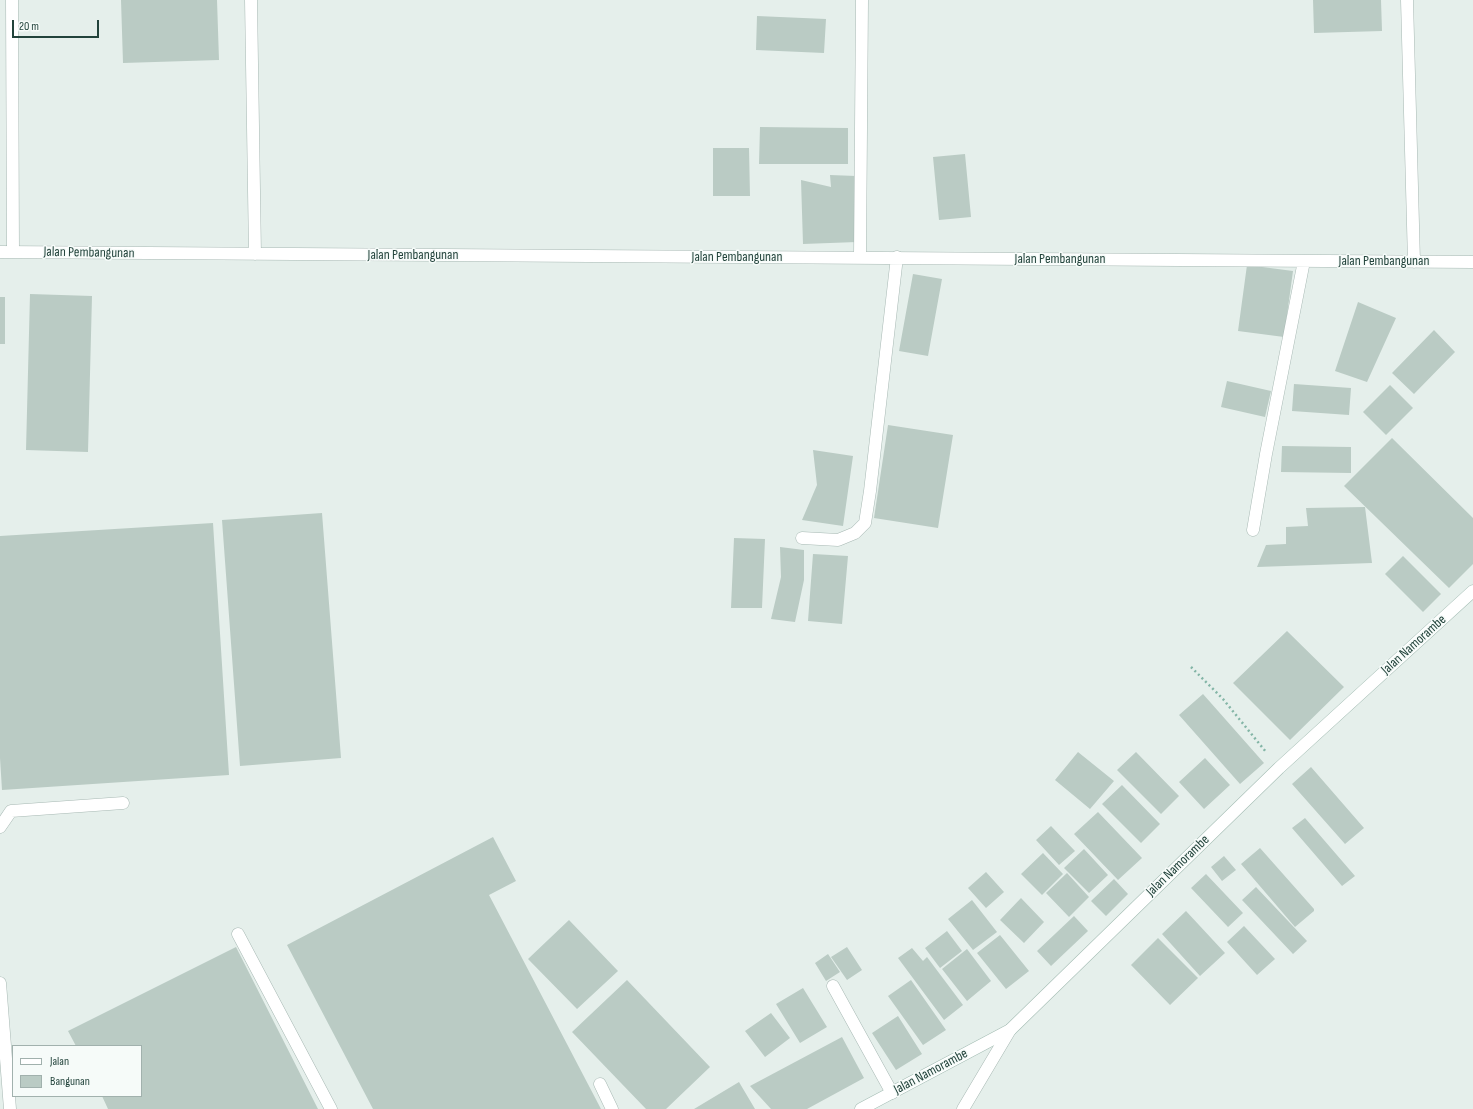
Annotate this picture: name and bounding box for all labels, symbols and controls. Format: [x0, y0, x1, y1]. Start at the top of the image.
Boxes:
scale bar [14, 12, 101, 38]
text: 20 m [19, 19, 39, 34]
street label: Jalan Pembangunan [43, 244, 135, 262]
street label: Jalan Pembangunan [368, 247, 458, 263]
street label: Jalan Pembangunan [692, 249, 782, 265]
street label: Jalan Pembangunan [1015, 251, 1105, 267]
street label: Jalan Pembangunan [1339, 253, 1429, 269]
street label: Jalan Namorambe [1378, 612, 1450, 678]
street label: Jalan Namorambe [1143, 832, 1213, 900]
legend [12, 1045, 142, 1097]
street label: Jalan Namorambe [891, 1045, 971, 1099]
text: Jalan [50, 1054, 69, 1069]
text: Bangunan [50, 1074, 90, 1089]

